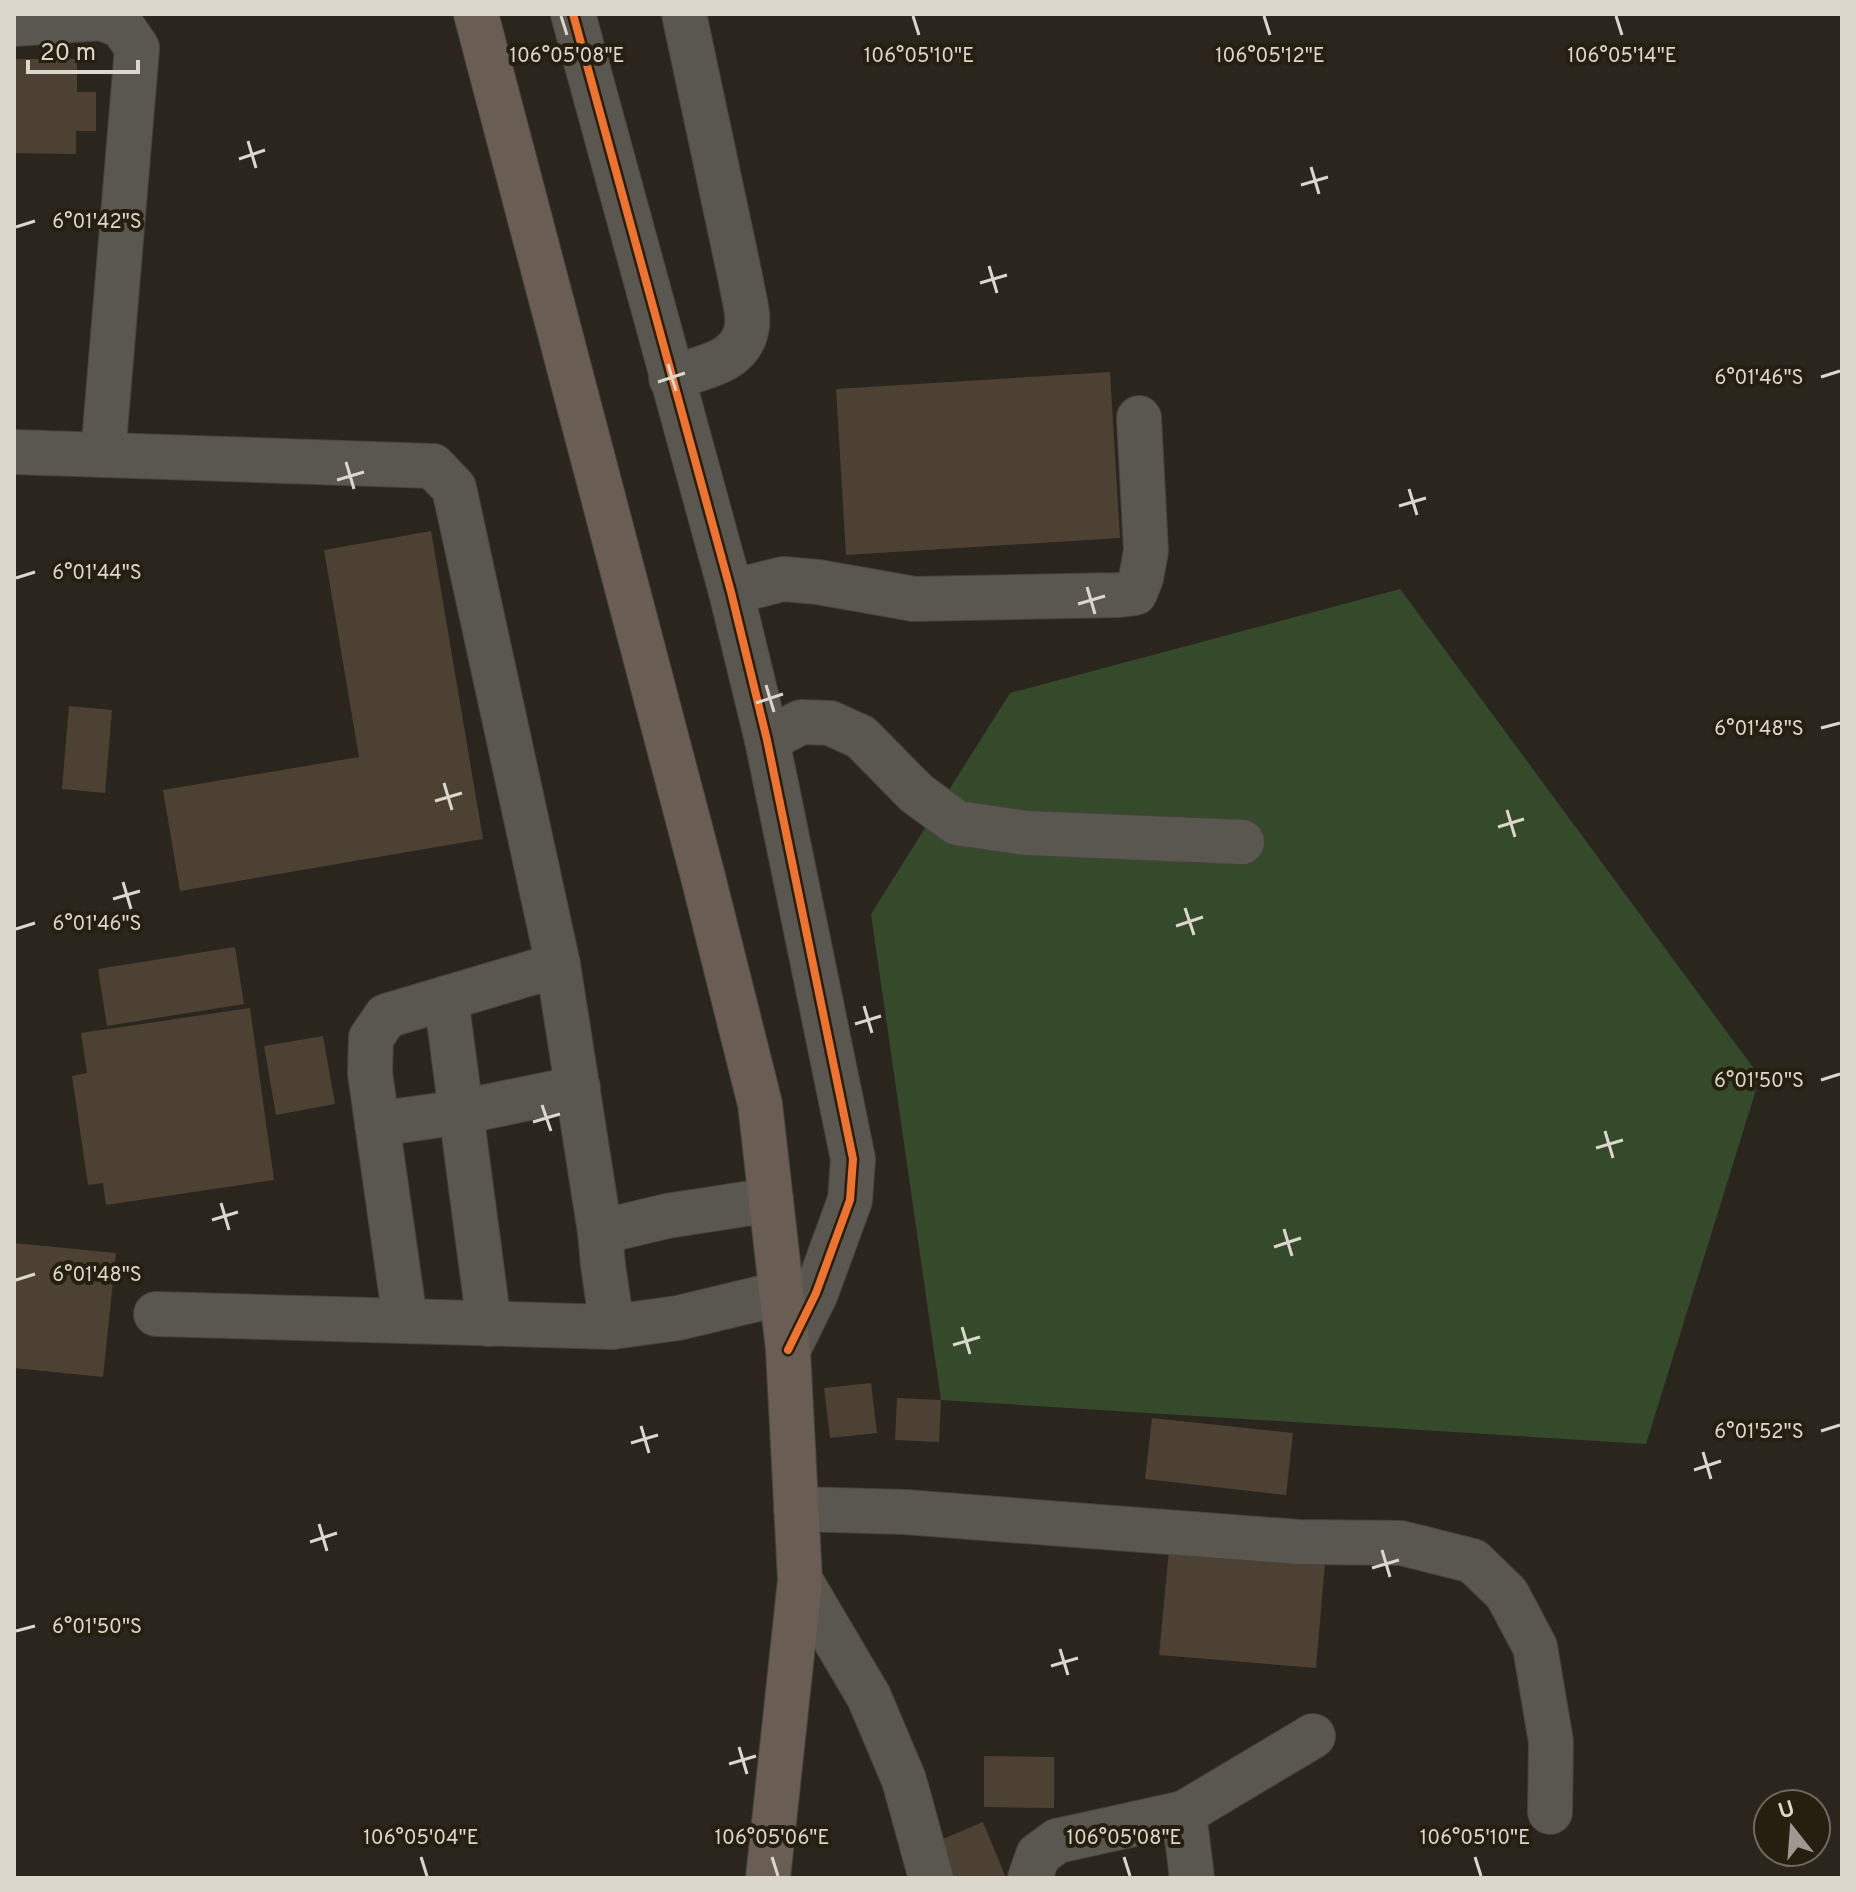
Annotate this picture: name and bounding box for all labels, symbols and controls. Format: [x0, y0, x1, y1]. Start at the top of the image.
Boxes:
scale bar [28, 24, 138, 74]
text: 20 m [40, 39, 96, 69]
text: 106°05'08"E [509, 44, 625, 70]
text: 106°05'10"E [864, 44, 974, 70]
text: 106°05'12"E [1215, 44, 1325, 70]
text: 106°05'14"E [1567, 44, 1677, 70]
text: 6°01'42"S [52, 210, 142, 236]
text: 6°01'46"S [1714, 366, 1804, 392]
text: 6°01'44"S [52, 561, 142, 587]
text: 6°01'48"S [1714, 717, 1804, 743]
text: 6°01'46"S [52, 912, 142, 938]
text: 6°01'50"S [1714, 1069, 1804, 1095]
text: 6°01'48"S [52, 1263, 142, 1289]
text: 6°01'52"S [1714, 1420, 1804, 1446]
text: 6°01'50"S [52, 1615, 142, 1641]
north arrow [1752, 1788, 1832, 1868]
text: U [1775, 1796, 1798, 1826]
text: 106°05'04"E [363, 1826, 479, 1852]
text: 106°05'06"E [715, 1826, 829, 1852]
text: 106°05'08"E [1066, 1826, 1182, 1852]
text: 106°05'10"E [1420, 1826, 1530, 1852]

